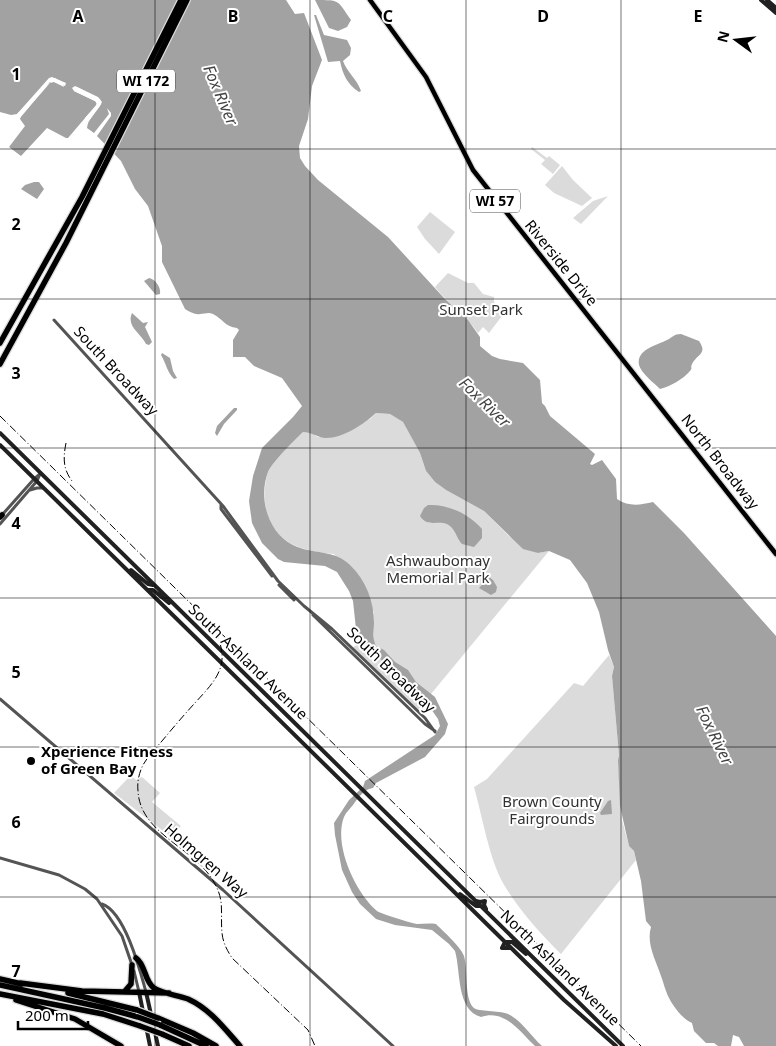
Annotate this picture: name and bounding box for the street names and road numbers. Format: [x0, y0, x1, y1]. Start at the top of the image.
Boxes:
road number: WI 172 [117, 70, 175, 92]
road number: WI 57 [470, 190, 520, 212]
street label: Riverside Drive [521, 215, 603, 310]
street label: South Broadway [70, 321, 164, 420]
street label: North Broadway [677, 410, 764, 513]
street label: South Ashland Avenue [185, 599, 313, 724]
street label: South Broadway [343, 622, 440, 717]
street label: Holmgren Way [161, 818, 253, 902]
street label: North Ashland Avenue [497, 905, 625, 1030]

